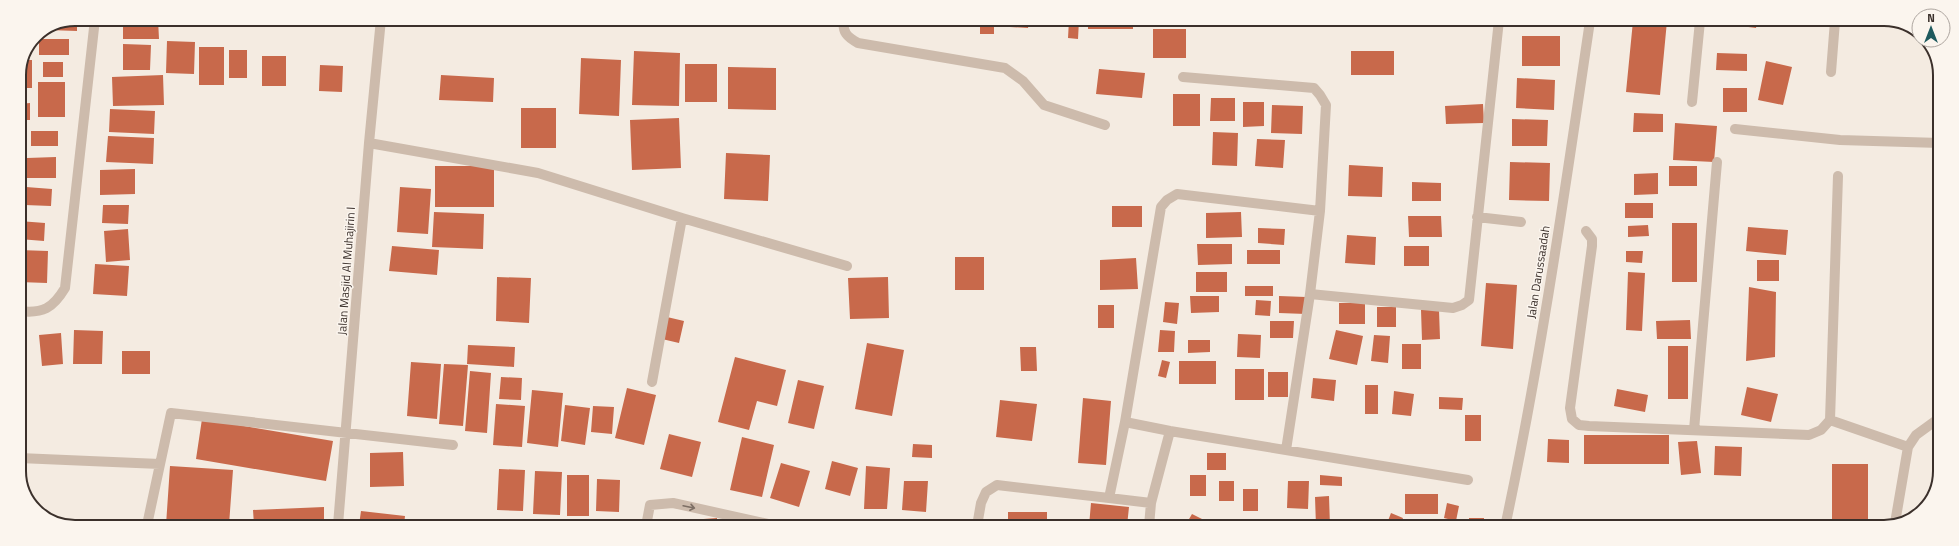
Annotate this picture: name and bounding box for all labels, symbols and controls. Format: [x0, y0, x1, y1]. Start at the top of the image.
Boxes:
north arrow [1911, 8, 1951, 48]
text: N [1927, 10, 1935, 26]
street label: Jalan Masjid Al Muhajirin I [332, 206, 360, 336]
street label: Jalan Darussaadah [1521, 224, 1555, 320]
one-way arrow [682, 503, 695, 511]

